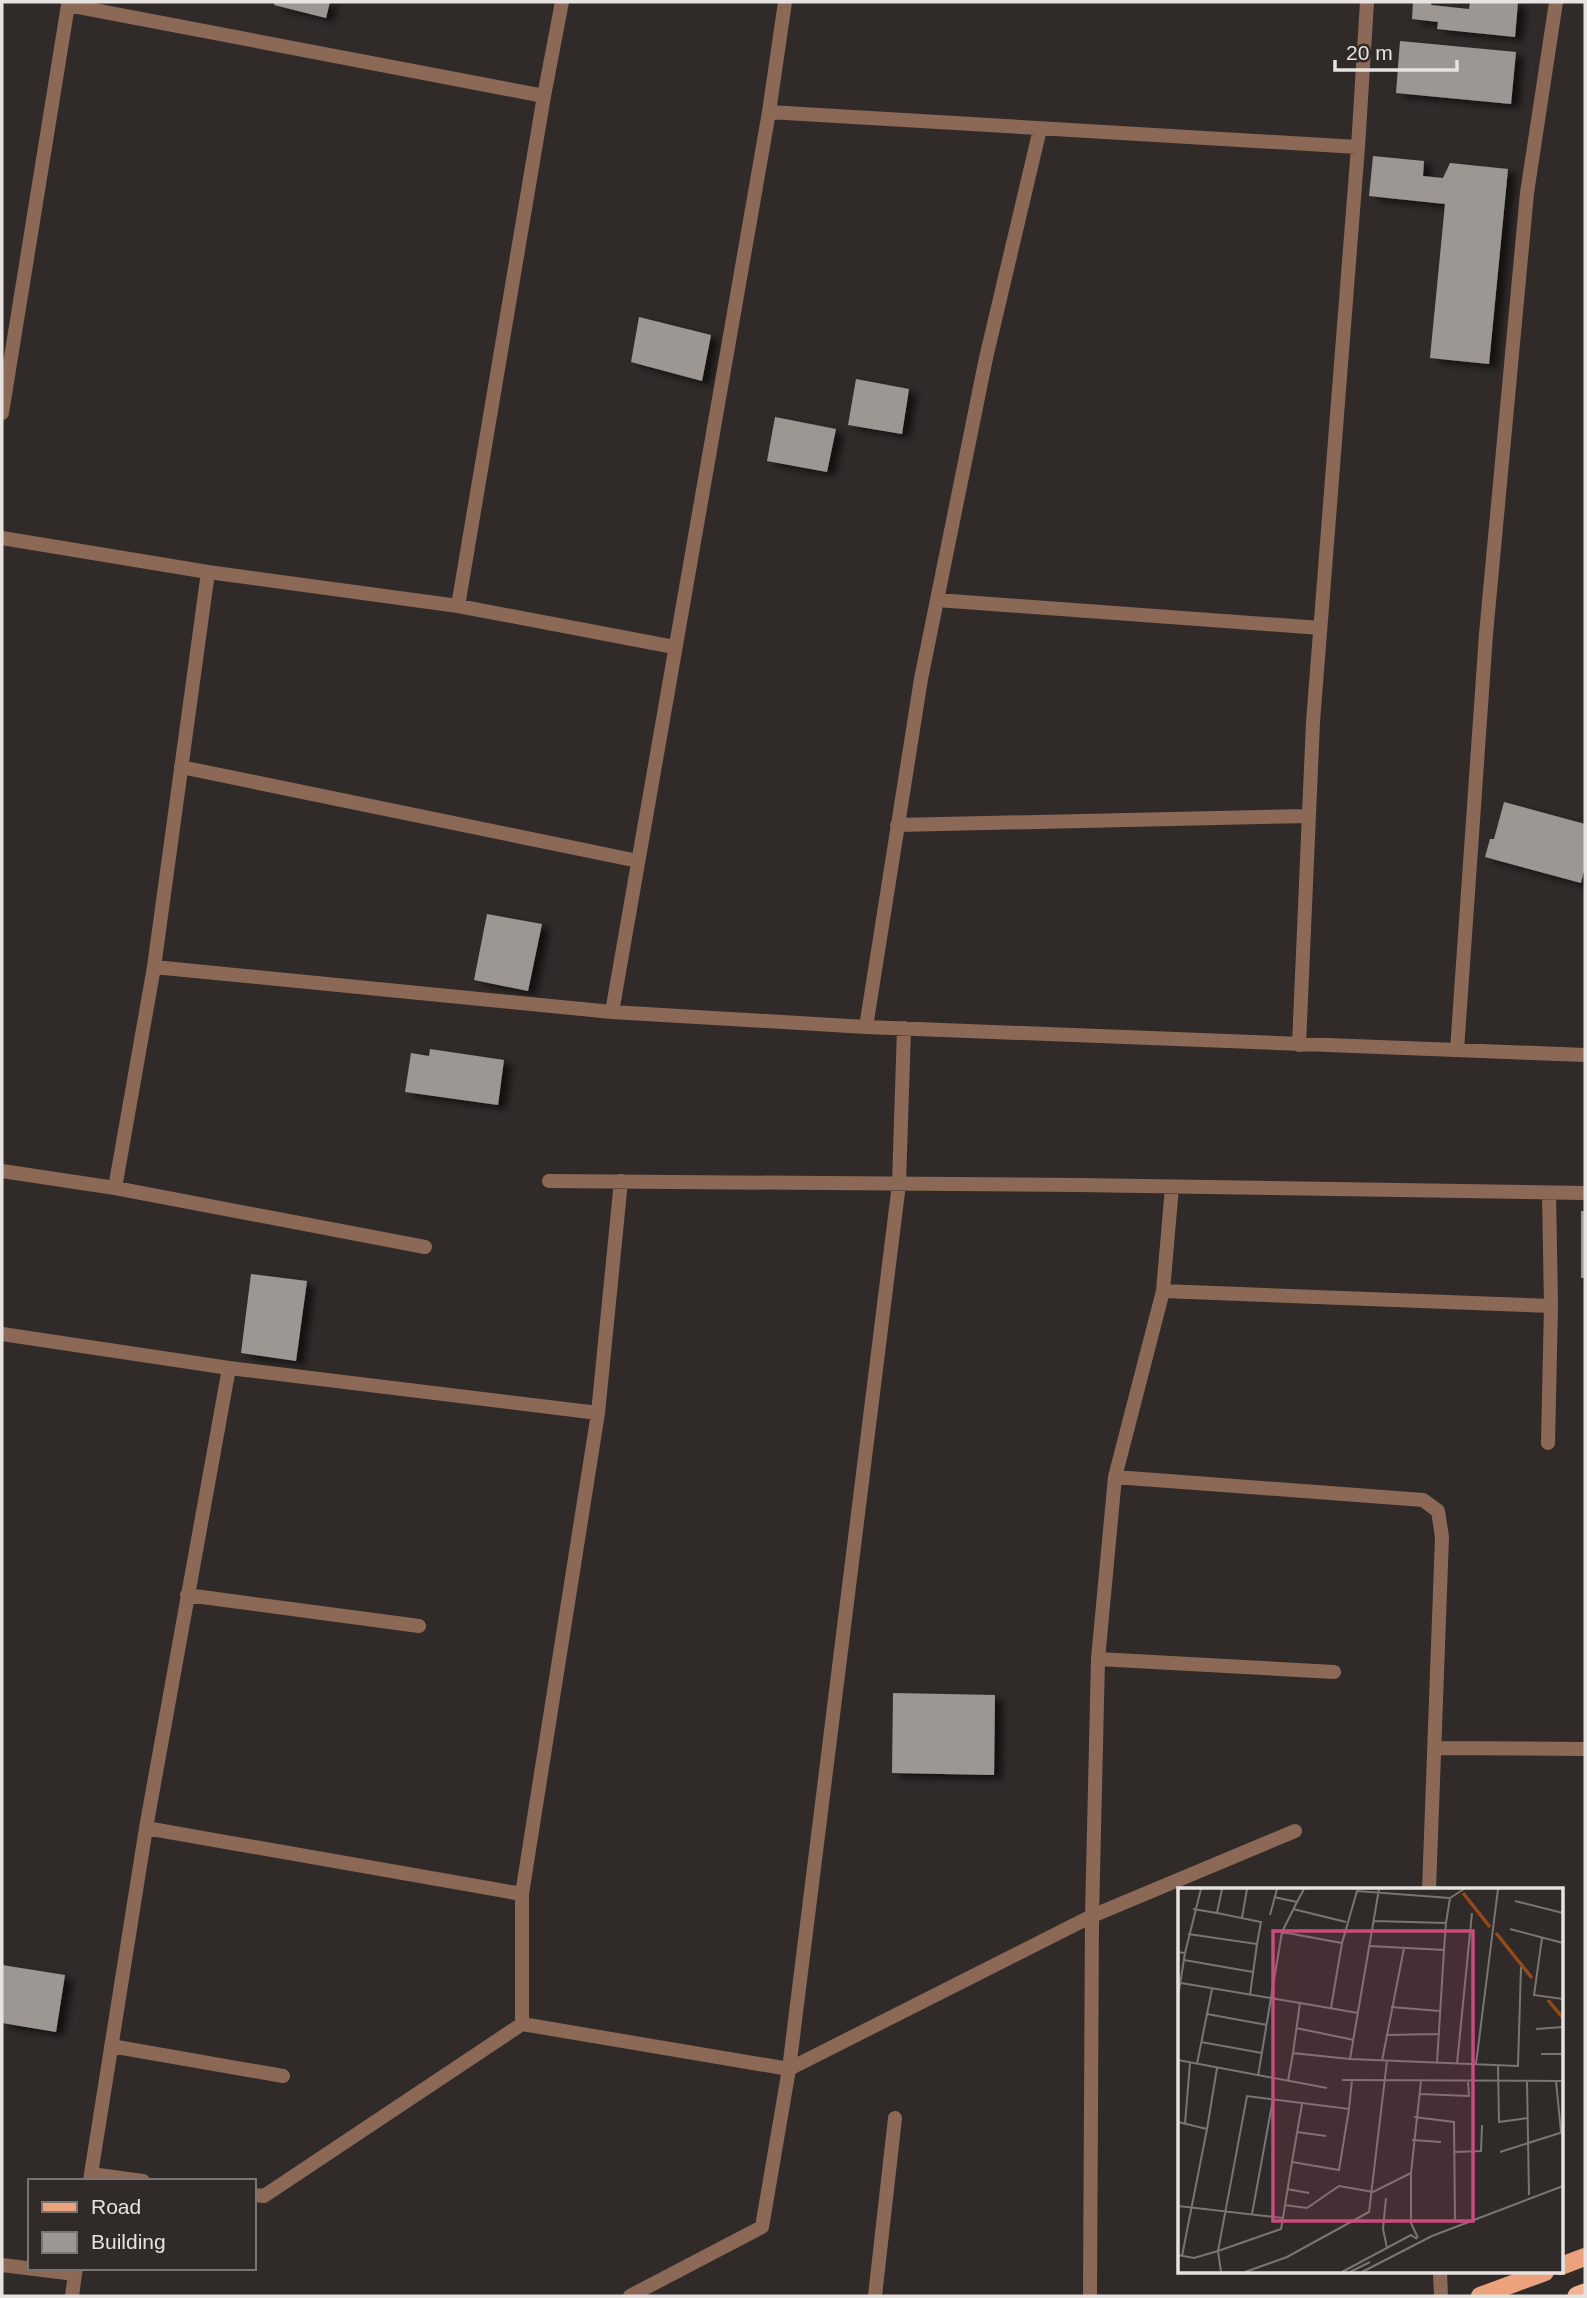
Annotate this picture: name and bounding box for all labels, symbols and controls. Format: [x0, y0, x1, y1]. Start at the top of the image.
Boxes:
scale bar [1335, 28, 1458, 72]
text: 20 m [1346, 41, 1393, 64]
inset map [1178, 1888, 1562, 2274]
legend [28, 2179, 256, 2270]
text: Road [91, 2195, 141, 2218]
text: Building [91, 2230, 166, 2253]

